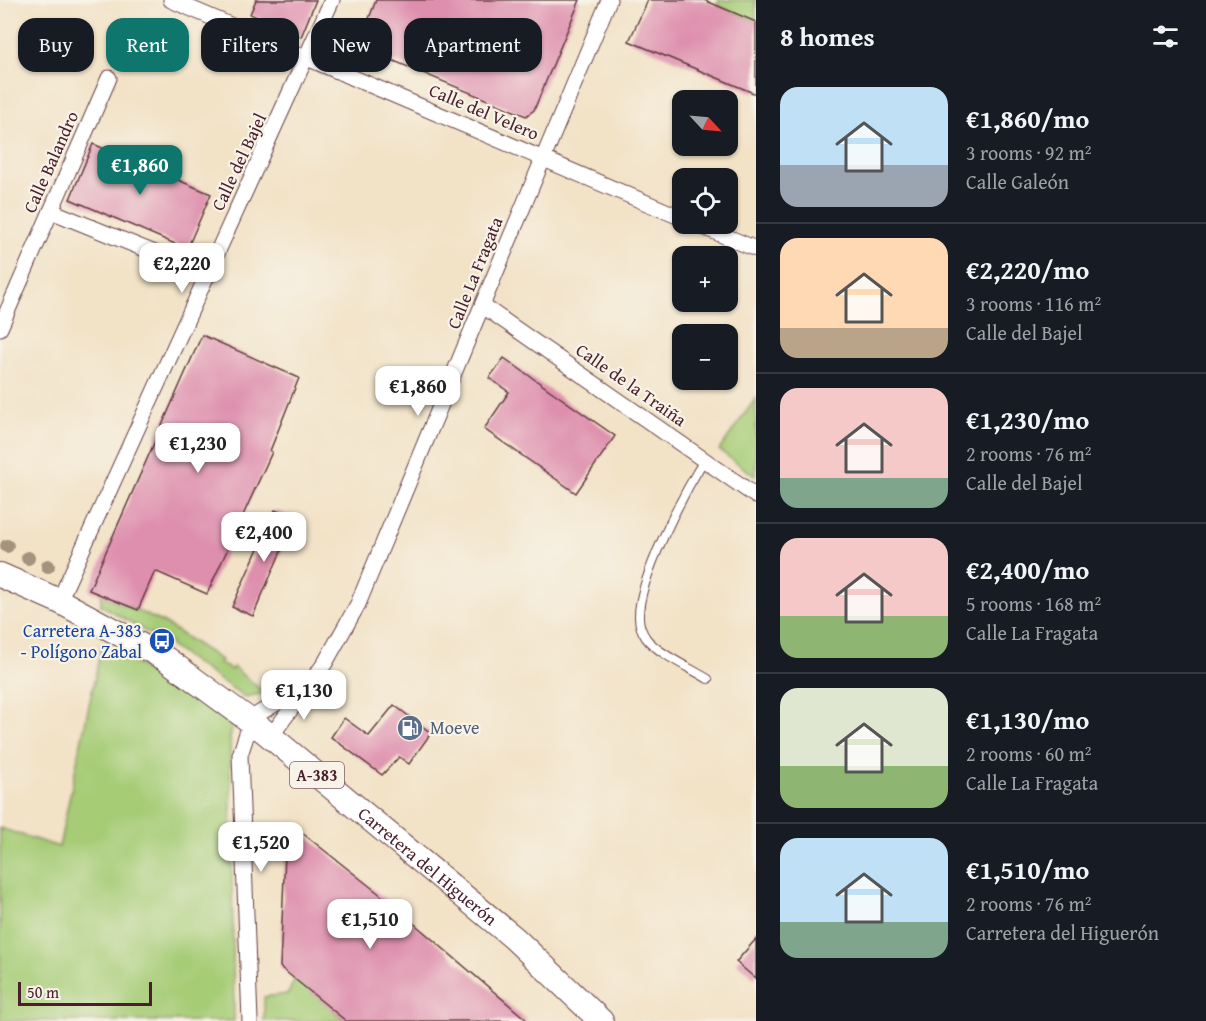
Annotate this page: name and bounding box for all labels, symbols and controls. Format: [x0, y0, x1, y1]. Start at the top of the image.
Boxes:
text: 8 homes [780, 17, 875, 56]
chip: Buy [18, 18, 94, 72]
chip: Rent [106, 18, 189, 72]
chip: Filters [201, 18, 299, 72]
chip: New [311, 18, 392, 72]
chip: Apartment [404, 18, 542, 72]
icon: filters [1149, 20, 1182, 53]
street label: Calle del Velero [425, 76, 543, 147]
north arrow [672, 90, 738, 156]
map controls [672, 90, 738, 390]
text: €1,860/mo [966, 99, 1089, 138]
street label: Calle Balandro [16, 106, 85, 217]
street label: Calle del Bajel [204, 109, 273, 215]
icon: home [828, 111, 900, 183]
text: 3 rooms · 92 m² [966, 138, 1092, 167]
pin: €1,860 [91, 145, 189, 196]
text: €1,860 [111, 150, 169, 179]
text: Calle Galeón [966, 167, 1069, 196]
button: locate [672, 168, 738, 234]
street label: Calle La Fragata [440, 212, 510, 333]
pin: €2,220 [133, 243, 231, 294]
button: + [672, 246, 738, 312]
text: €2,220 [153, 248, 211, 277]
text: €2,220/mo [966, 250, 1089, 289]
icon: home [828, 262, 900, 334]
text: 3 rooms · 116 m² [966, 289, 1101, 318]
text: Calle del Bajel [966, 318, 1083, 347]
button: − [672, 324, 738, 390]
street label: Calle de la Traiña [570, 336, 693, 433]
pin: €1,860 [369, 366, 467, 417]
text: €1,860 [389, 371, 447, 400]
text: €1,230/mo [966, 400, 1089, 439]
icon: home [828, 412, 900, 484]
pin: €1,230 [149, 423, 247, 474]
text: €1,230 [169, 428, 227, 457]
text: 2 rooms · 76 m² [966, 439, 1092, 468]
text: Calle del Bajel [966, 468, 1083, 497]
pin: €2,400 [215, 512, 313, 563]
text: €2,400 [235, 517, 293, 546]
text: €2,400/mo [966, 550, 1089, 589]
icon: home [828, 562, 900, 634]
text: 5 rooms · 168 m² [966, 589, 1101, 618]
place label: Carretera A-383 - Polígono Zabal [21, 617, 142, 665]
text: Calle La Fragata [966, 618, 1098, 647]
bus stop icon: Carretera A-383 - Polígono Zabal [147, 626, 177, 656]
pin: €1,130 [255, 670, 353, 721]
text: €1,130 [275, 675, 333, 704]
text: €1,130/mo [966, 700, 1089, 739]
icon: home [828, 712, 900, 784]
fuel station icon: Moeve [395, 713, 425, 743]
place label: Moeve [430, 714, 479, 741]
text: 2 rooms · 60 m² [966, 739, 1092, 768]
road number: A-383 [290, 762, 344, 788]
text: Calle La Fragata [966, 768, 1098, 797]
street label: Carretera del Higuerón [352, 800, 503, 932]
pin: €1,520 [212, 822, 310, 873]
text: €1,520 [232, 827, 290, 856]
text: €1,510/mo [966, 850, 1089, 889]
icon: home [828, 862, 900, 934]
text: 2 rooms · 76 m² [966, 889, 1092, 918]
pin: €1,510 [321, 899, 419, 950]
text: €1,510 [341, 904, 399, 933]
text: Carretera del Higuerón [966, 918, 1159, 947]
scale bar [18, 979, 152, 1006]
text: 50 m [27, 980, 59, 1004]

